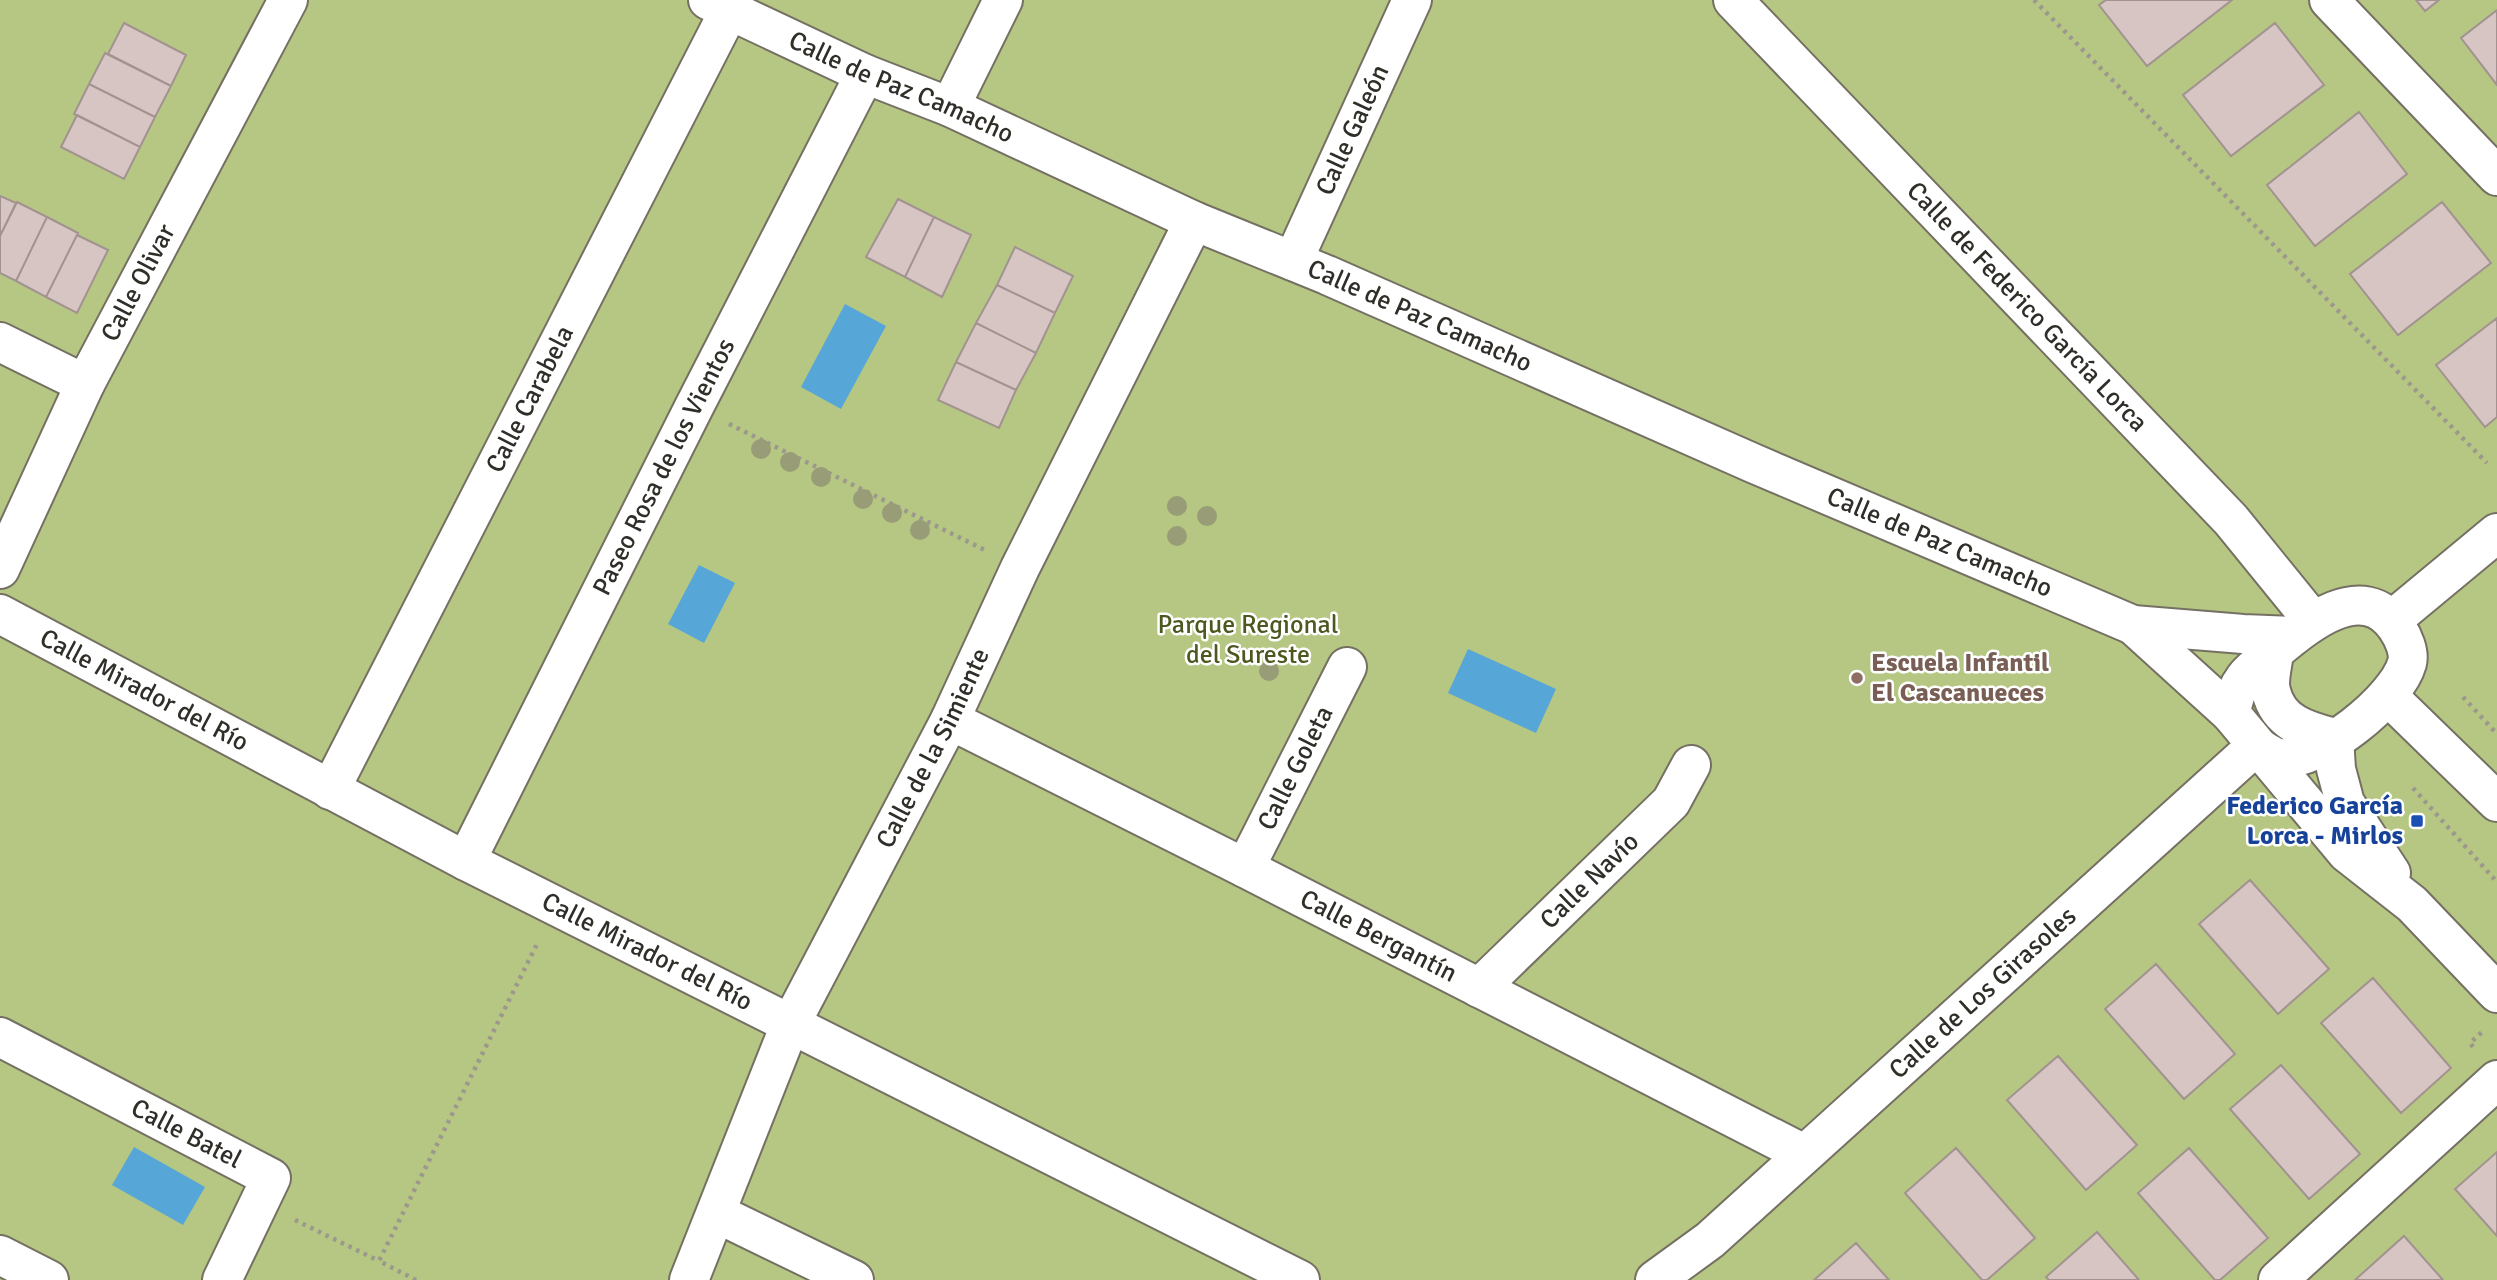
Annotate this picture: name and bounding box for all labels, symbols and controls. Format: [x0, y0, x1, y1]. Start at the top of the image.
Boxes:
street label: Calle de Paz Camacho [784, 24, 1019, 150]
street label: Calle Galeón [1309, 60, 1396, 200]
street label: Calle de Federico García Lorca [1900, 175, 2154, 439]
street label: Calle Olivar [94, 218, 183, 347]
street label: Calle de Paz Camacho [1303, 253, 1537, 379]
street label: Calle Carabela [479, 320, 581, 478]
street label: Paseo Rosa de los Vientos [586, 333, 742, 601]
street label: Calle de Paz Camacho [1822, 480, 2057, 605]
park label: Parque Regional del Sureste [1158, 609, 1338, 671]
street label: Calle Mirador del Río [34, 622, 254, 759]
street label: Calle de la Simiente [870, 643, 997, 854]
place label: Escuela Infantil El Cascanueces [1871, 647, 2049, 709]
marker: Escuela Infantil El Cascanueces [1849, 670, 1865, 686]
street label: Calle Goleta [1251, 701, 1341, 836]
place label: Federico García Lorca - Mirlos [2226, 790, 2403, 852]
marker: Federico García Lorca - Mirlos [2409, 813, 2425, 829]
street label: Calle Navío [1534, 826, 1646, 936]
street label: Calle Bergantín [1295, 883, 1462, 990]
street label: Calle Mirador del Río [536, 886, 758, 1018]
street label: Calle de Los Girasoles [1883, 900, 2083, 1086]
street label: Calle Batel [126, 1092, 247, 1176]

